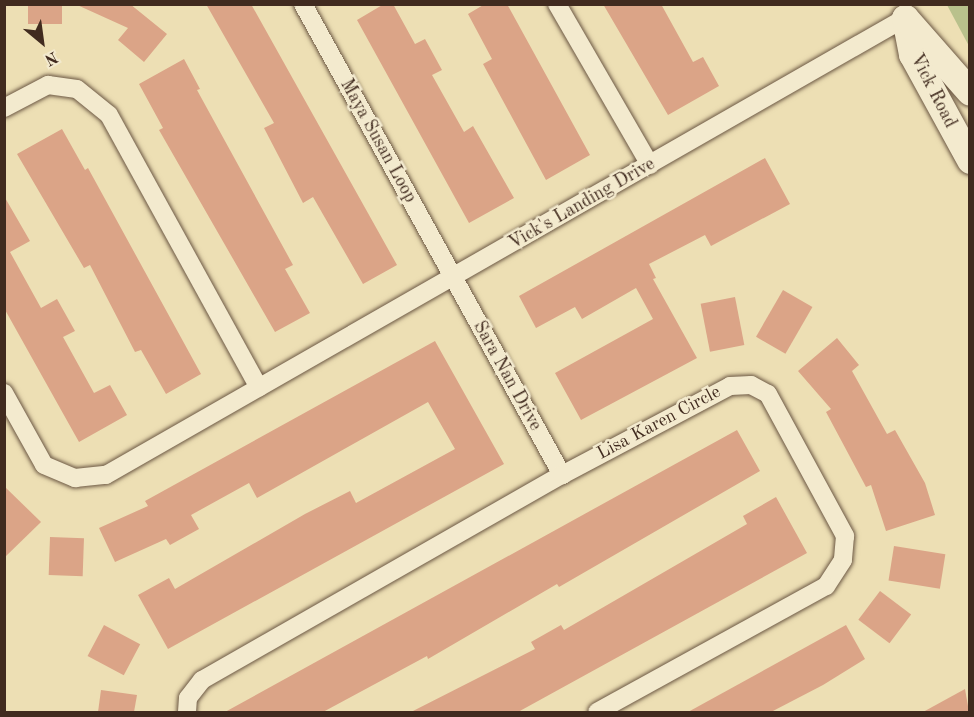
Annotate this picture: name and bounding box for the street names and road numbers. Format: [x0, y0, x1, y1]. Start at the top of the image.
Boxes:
street label: Vick Road [905, 50, 961, 132]
street label: Maya Susan Loop [335, 75, 421, 207]
street label: Vick's Landing Drive [505, 153, 659, 255]
street label: Sara Nan Drive [468, 317, 546, 435]
street label: Lisa Karen Circle [594, 381, 724, 465]

